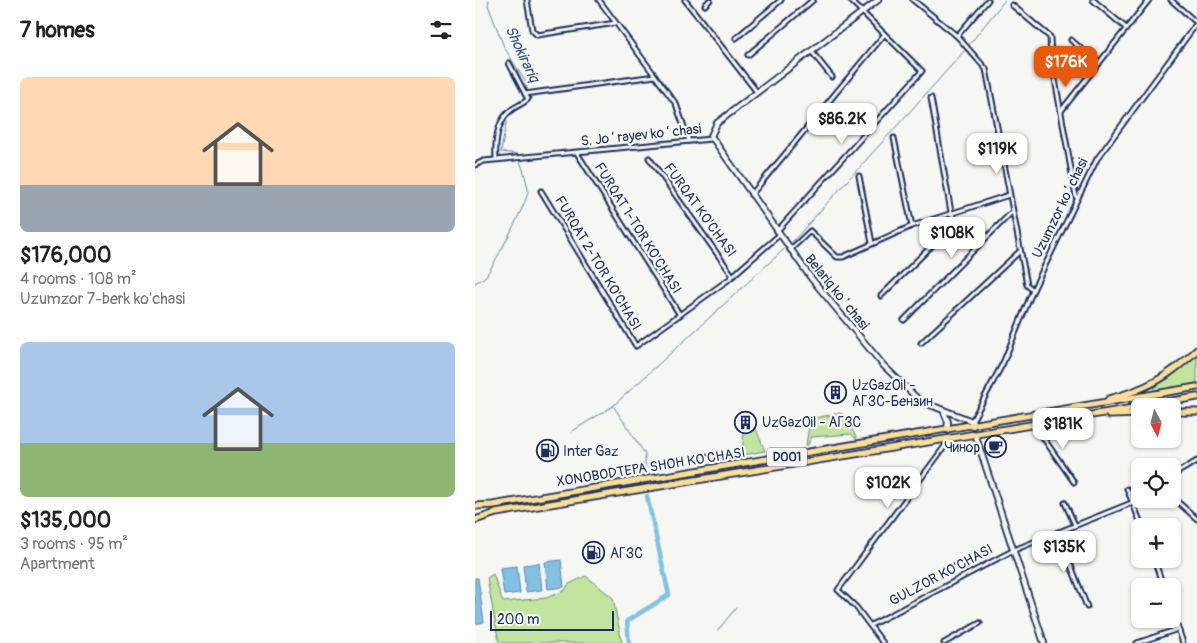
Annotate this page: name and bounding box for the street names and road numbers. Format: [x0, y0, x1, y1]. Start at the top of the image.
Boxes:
street label: S. Joʻrayev koʻchasi [580, 120, 703, 150]
street label: Uzumzor koʻchasi [1028, 155, 1092, 261]
street label: FURQAT 1-TOR KO'CHASI [591, 159, 685, 297]
street label: FURQAT KO'CHASI [660, 160, 740, 260]
street label: FURQAT 2-TOR KO'CHASI [551, 193, 645, 333]
street label: Belariq koʻchasi [801, 251, 873, 334]
street label: XONOBODTEPA SHOH KO'CHASI [555, 444, 747, 490]
road number: D001 [767, 448, 807, 467]
street label: GULZOR KO'CHASI [886, 541, 996, 609]

